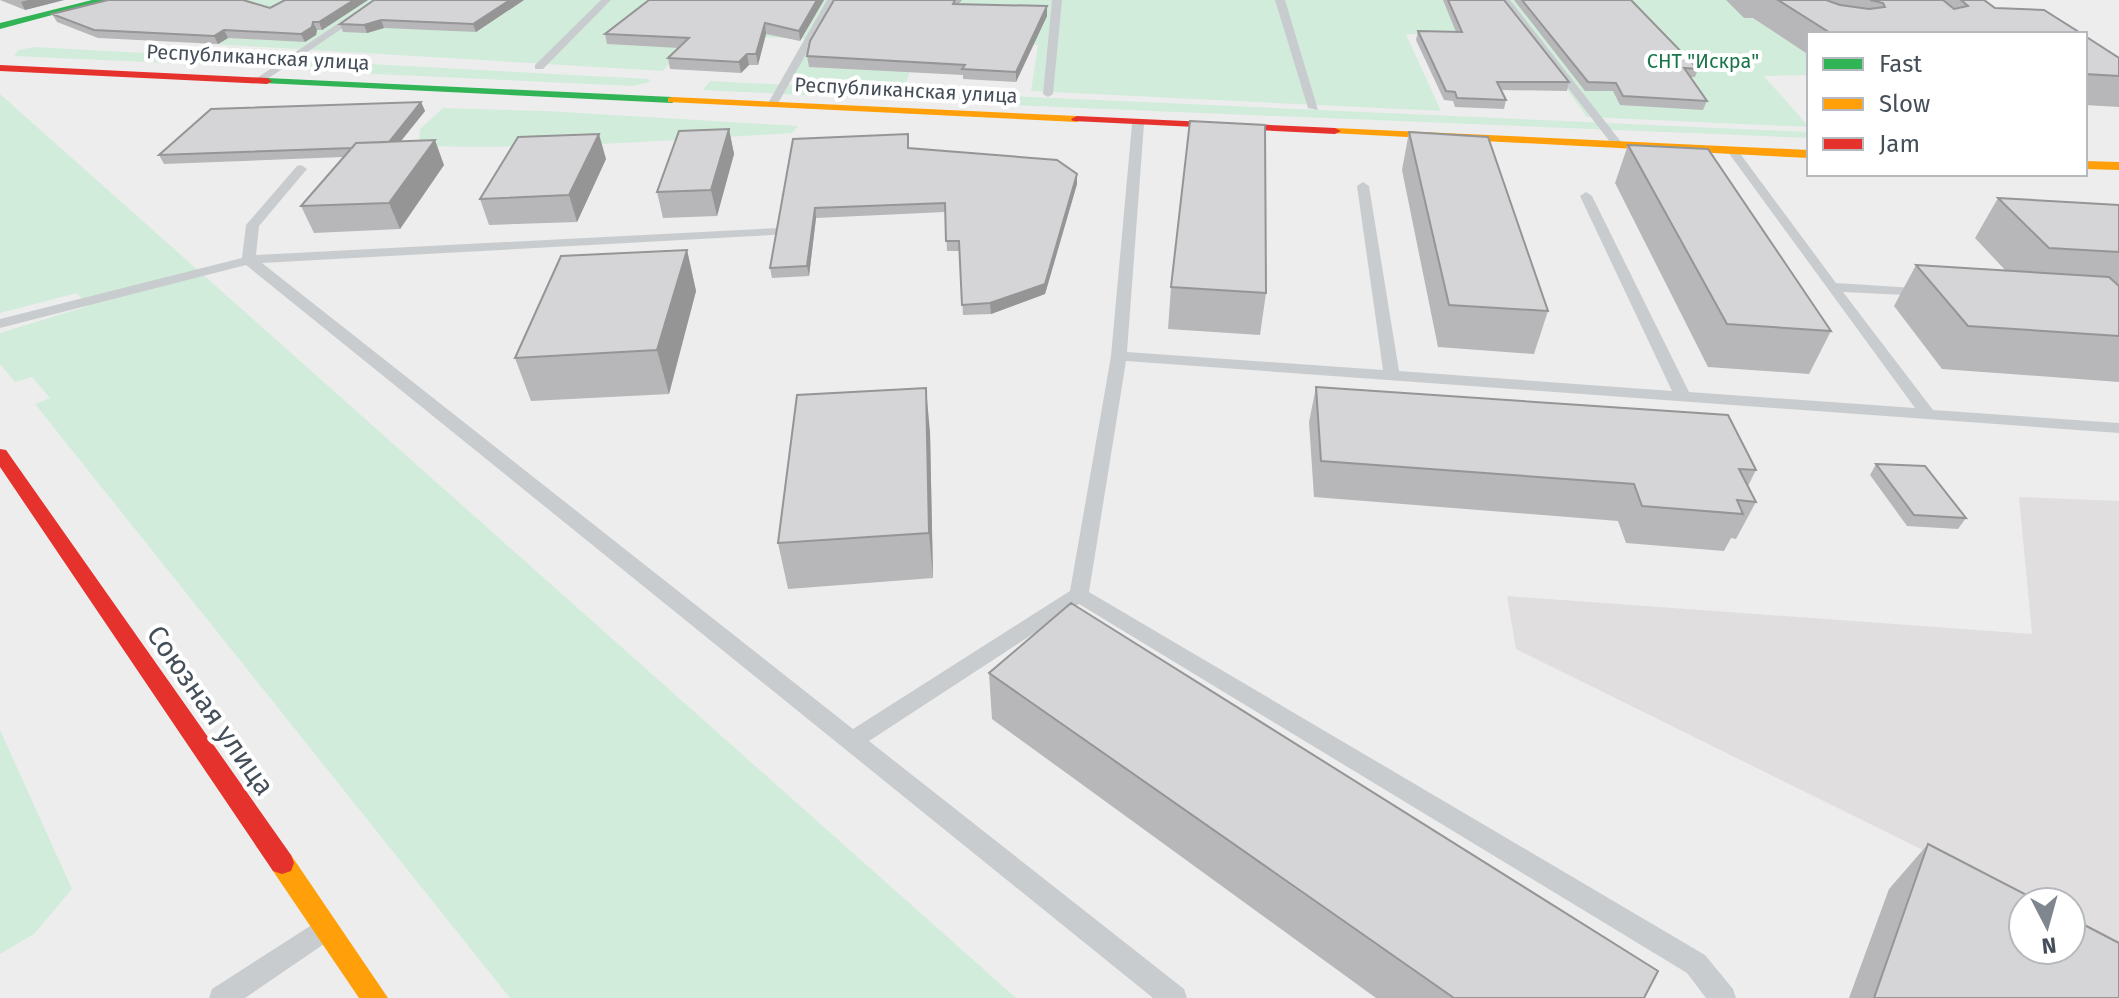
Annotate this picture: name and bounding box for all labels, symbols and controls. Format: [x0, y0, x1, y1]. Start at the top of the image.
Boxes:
legend [1807, 32, 2087, 176]
street label: Республиканская улица [146, 39, 370, 75]
park label: СНТ "Искра" [1647, 49, 1759, 73]
text: Fast [1879, 50, 1922, 78]
street label: Республиканская улица [794, 72, 1018, 108]
text: Slow [1879, 90, 1930, 118]
text: Jam [1879, 130, 1920, 158]
street label: Союзная улица [140, 619, 281, 801]
north arrow [2007, 886, 2087, 966]
text: N [2040, 931, 2058, 960]

